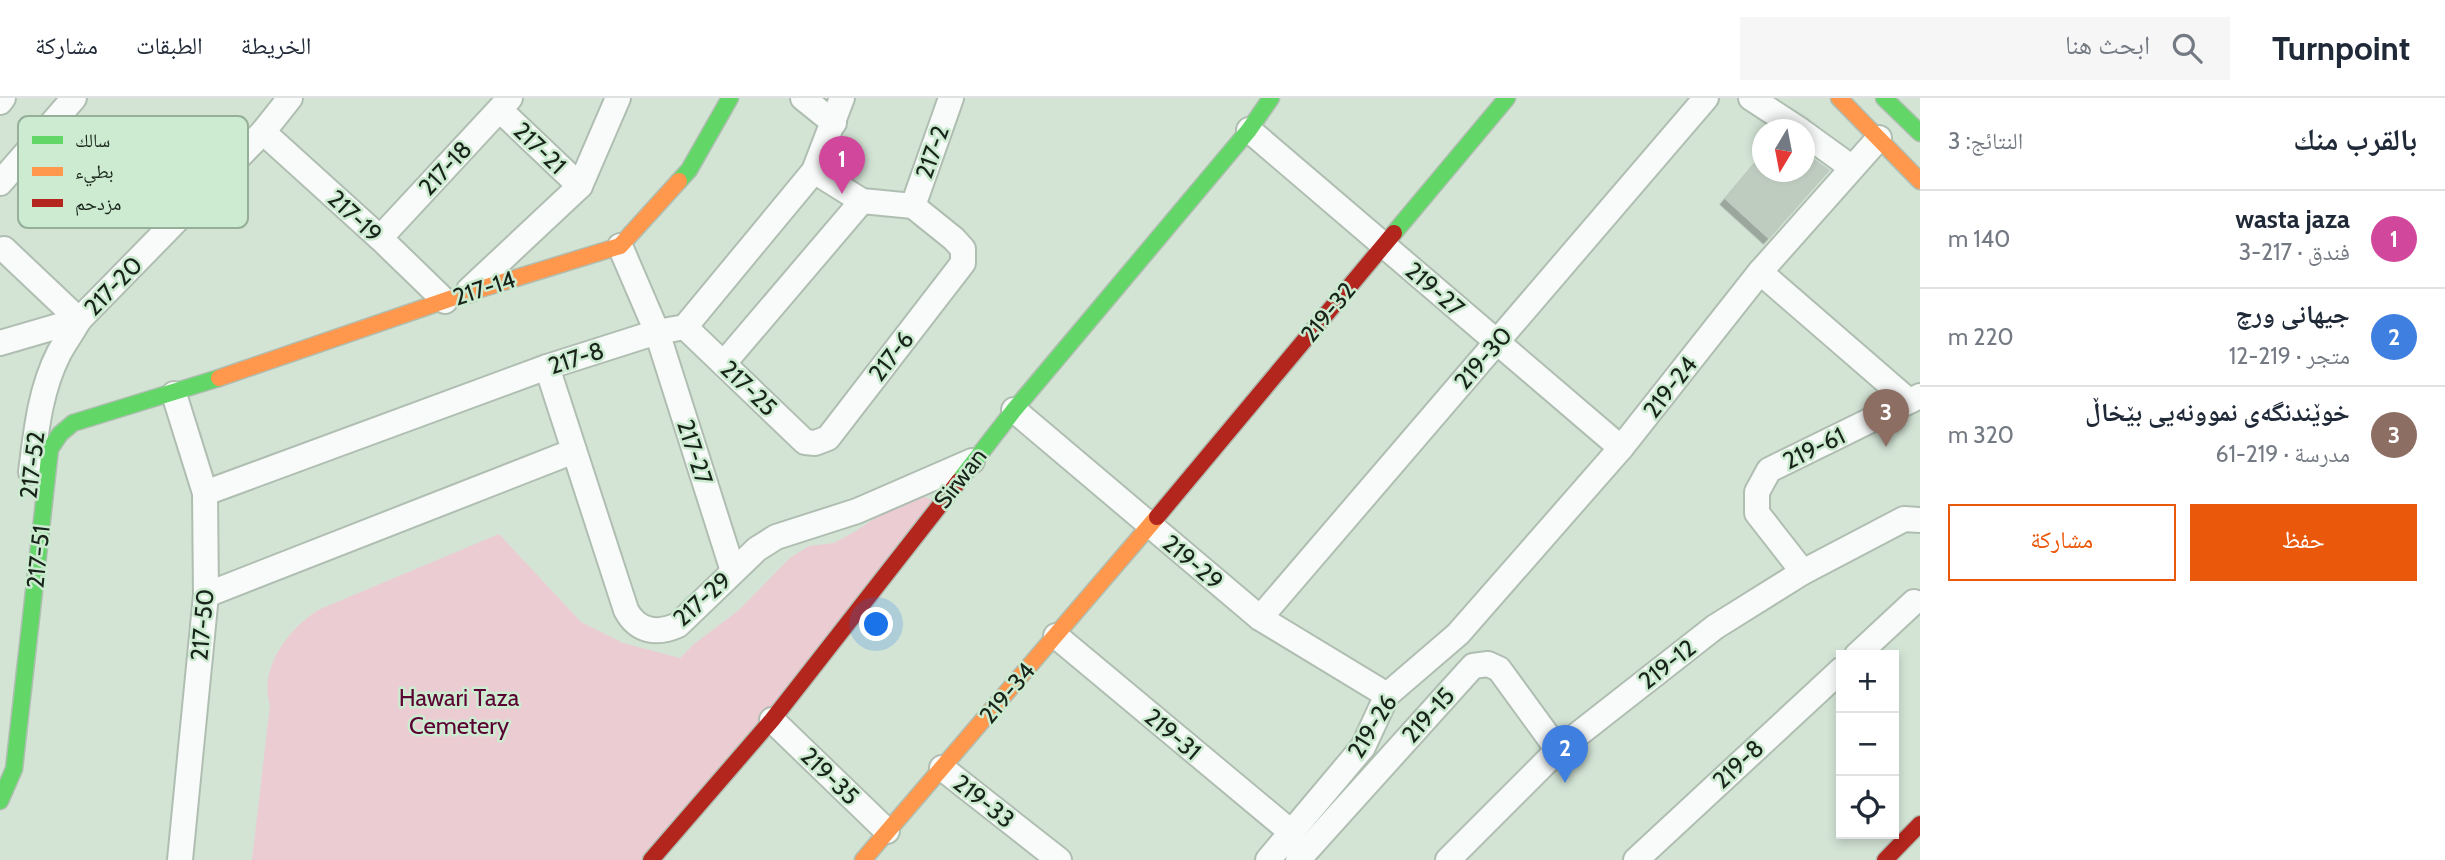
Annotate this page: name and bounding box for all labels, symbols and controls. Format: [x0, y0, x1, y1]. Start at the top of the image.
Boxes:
search box [1740, 17, 2230, 80]
text: Turnpoint [2272, 28, 2410, 68]
text: ابحث هنا [2065, 29, 2150, 61]
icon: search [2168, 29, 2206, 67]
text: مشاركة [35, 31, 98, 60]
text: الطبقات [136, 31, 203, 60]
text: الخريطة [241, 31, 311, 60]
legend [18, 116, 248, 228]
street label: 217-21 [508, 116, 572, 180]
north arrow [1752, 119, 1815, 182]
street label: 217-2 [909, 121, 955, 183]
text: بالقرب منك [2293, 121, 2417, 158]
text: النتائج: 3 [1948, 127, 2023, 155]
text: سالك [75, 129, 110, 152]
street label: 217-18 [412, 135, 478, 201]
pin: 1 [819, 136, 865, 194]
text: بطيء [75, 160, 114, 187]
street label: 217-19 [322, 184, 388, 248]
text: مزدحم [75, 192, 121, 216]
text: wasta jaza [2235, 203, 2350, 235]
text: 140 m [1948, 225, 2010, 253]
text: 1 [2390, 225, 2398, 253]
text: فندق · 217-3 [2239, 238, 2350, 266]
street label: 217-20 [78, 250, 148, 322]
street label: 219-27 [1400, 256, 1470, 322]
street label: 217-14 [449, 264, 519, 312]
street label: 219-32 [1295, 276, 1361, 348]
text: جیهانی ورچ [2235, 298, 2350, 330]
street label: 219-30 [1448, 321, 1518, 395]
text: 220 m [1948, 323, 2014, 351]
text: 2 [2388, 323, 2400, 351]
street label: 217-6 [862, 325, 920, 387]
street label: 217-8 [545, 335, 607, 381]
text: متجر · 219-12 [2229, 342, 2350, 370]
street label: 219-24 [1637, 350, 1703, 424]
street label: 217-25 [715, 354, 783, 422]
pin: 3 [1863, 389, 1909, 447]
text: خوێندنگەی نموونەیی بێخاڵ [2085, 396, 2350, 428]
street label: 217-27 [671, 416, 719, 488]
street label: 219-61 [1778, 421, 1850, 475]
text: 320 m [1948, 421, 2014, 449]
text: 3 [2388, 421, 2400, 449]
street label: 217-52 [13, 430, 51, 500]
text: مدرسة · 219-61 [2216, 440, 2350, 468]
street label: Sirwan [927, 442, 993, 514]
button: مشاركة [1948, 504, 2176, 581]
button: حفظ [2190, 504, 2417, 581]
street label: 217-51 [20, 524, 56, 590]
street label: 219-29 [1157, 528, 1229, 596]
street label: 217-29 [667, 565, 737, 633]
street label: 217-50 [184, 588, 220, 662]
your location [859, 607, 893, 641]
street label: 219-12 [1633, 633, 1701, 695]
map controls [1836, 650, 1899, 839]
button: + [1836, 650, 1899, 713]
street label: 219-34 [973, 656, 1041, 729]
street label: 219-15 [1396, 681, 1460, 749]
park label: Hawari Taza Cemetery [399, 683, 520, 740]
street label: 219-26 [1341, 689, 1403, 763]
street label: 219-31 [1139, 702, 1207, 766]
button: − [1836, 713, 1899, 776]
pin: 2 [1542, 725, 1588, 783]
street label: 219-8 [1707, 733, 1769, 795]
street label: 219-35 [795, 741, 865, 811]
street label: 219-33 [948, 768, 1020, 834]
button: locate [1836, 776, 1899, 839]

